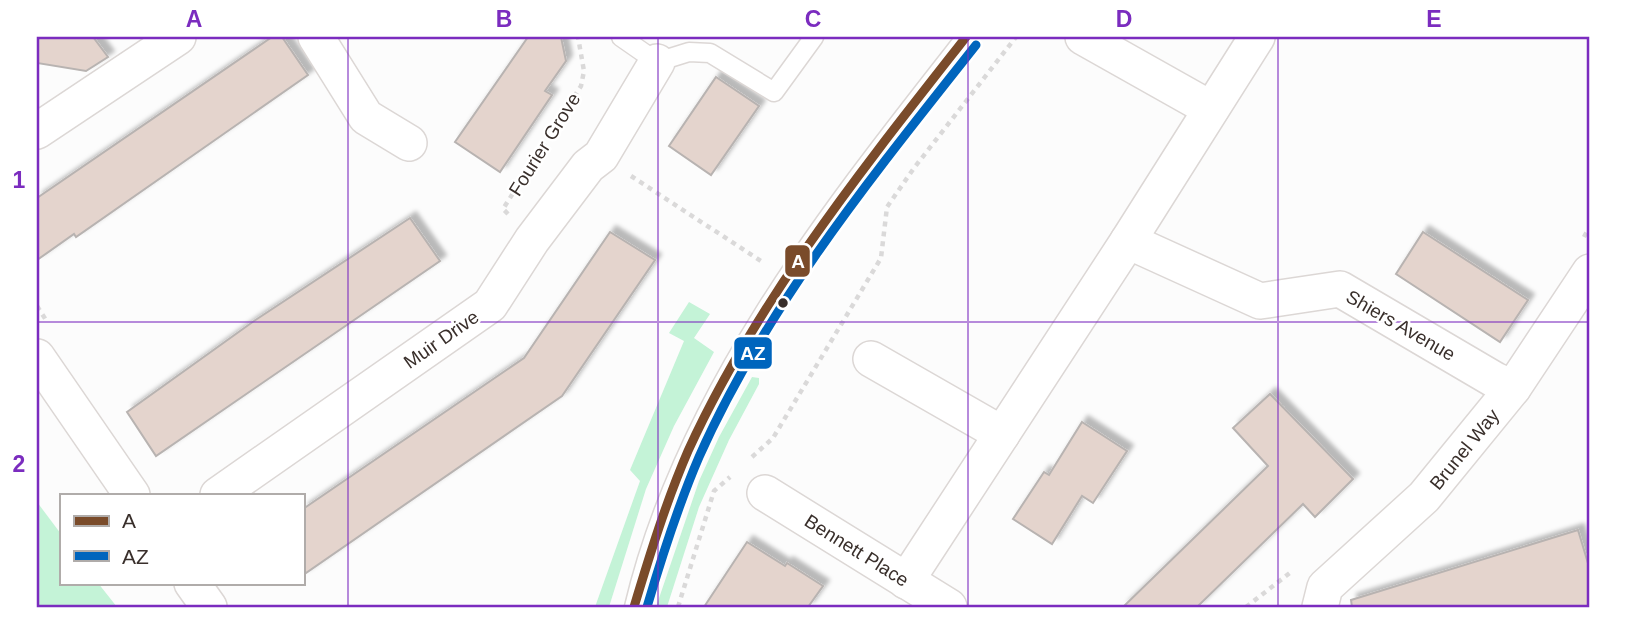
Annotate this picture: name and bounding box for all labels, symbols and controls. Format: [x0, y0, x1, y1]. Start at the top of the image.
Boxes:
text: A [186, 6, 202, 32]
text: B [496, 6, 512, 32]
text: C [805, 6, 821, 32]
text: D [1116, 6, 1132, 32]
text: E [1426, 6, 1442, 32]
street label: Fourier Grove [504, 89, 584, 200]
text: 1 [13, 167, 26, 193]
line badge: A [784, 244, 811, 278]
text: A [791, 251, 805, 272]
street label: Shiers Avenue [1343, 286, 1459, 365]
unlabelled marker [776, 296, 790, 310]
street label: Muir Drive [400, 306, 483, 373]
line badge: AZ [733, 336, 773, 370]
text: AZ [740, 343, 766, 364]
street label: Brunel Way [1426, 404, 1504, 494]
text: 2 [13, 451, 25, 477]
legend [60, 494, 304, 584]
text: A [122, 509, 136, 532]
street label: Bennett Place [801, 510, 912, 591]
text: AZ [122, 545, 149, 568]

